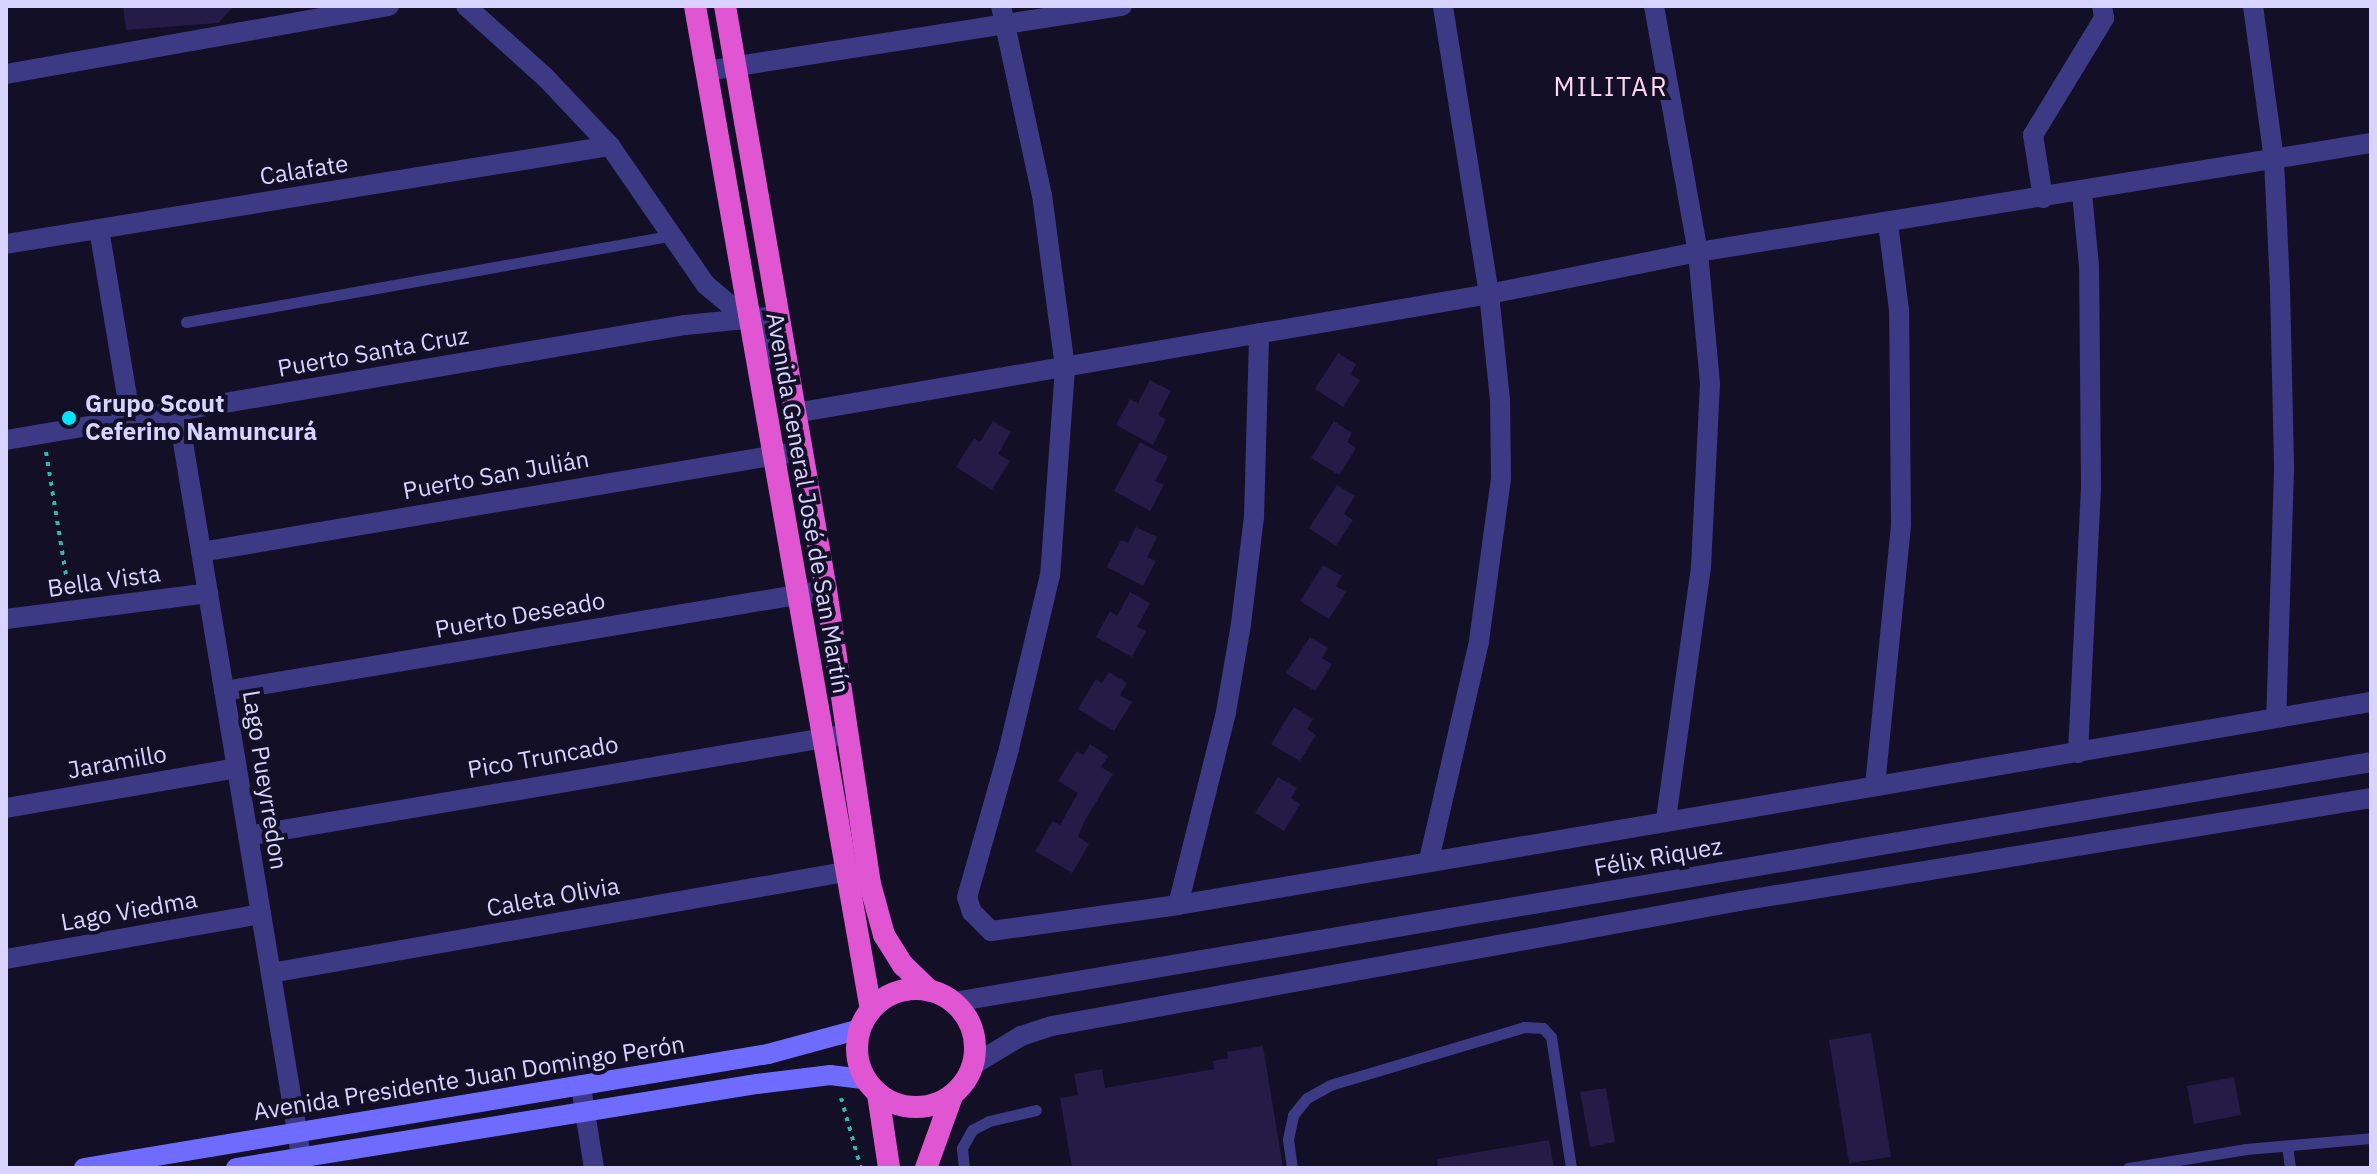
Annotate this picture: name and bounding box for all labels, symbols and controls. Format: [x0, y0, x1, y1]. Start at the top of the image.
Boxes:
district label: MILITAR [1553, 71, 1669, 103]
street label: Calafate [258, 149, 350, 191]
street label: Avenida General José de San Martín [760, 310, 856, 696]
street label: Puerto Santa Cruz [275, 321, 471, 383]
place label: Grupo Scout Ceferino Namuncurá [85, 390, 317, 446]
marker: Grupo Scout Ceferino Namuncurá [60, 409, 78, 427]
street label: Puerto San Julián [401, 444, 591, 506]
street label: Bella Vista [46, 559, 162, 603]
street label: Puerto Deseado [433, 586, 607, 644]
street label: Lago Pueyrredon [237, 688, 293, 872]
street label: Pico Truncado [465, 730, 621, 784]
street label: Jaramillo [65, 739, 169, 785]
street label: Félix Riquez [1592, 832, 1724, 882]
street label: Caleta Olivia [484, 871, 622, 923]
street label: Lago Viedma [59, 885, 199, 937]
street label: Avenida Presidente Juan Domingo Perón [251, 1030, 687, 1126]

